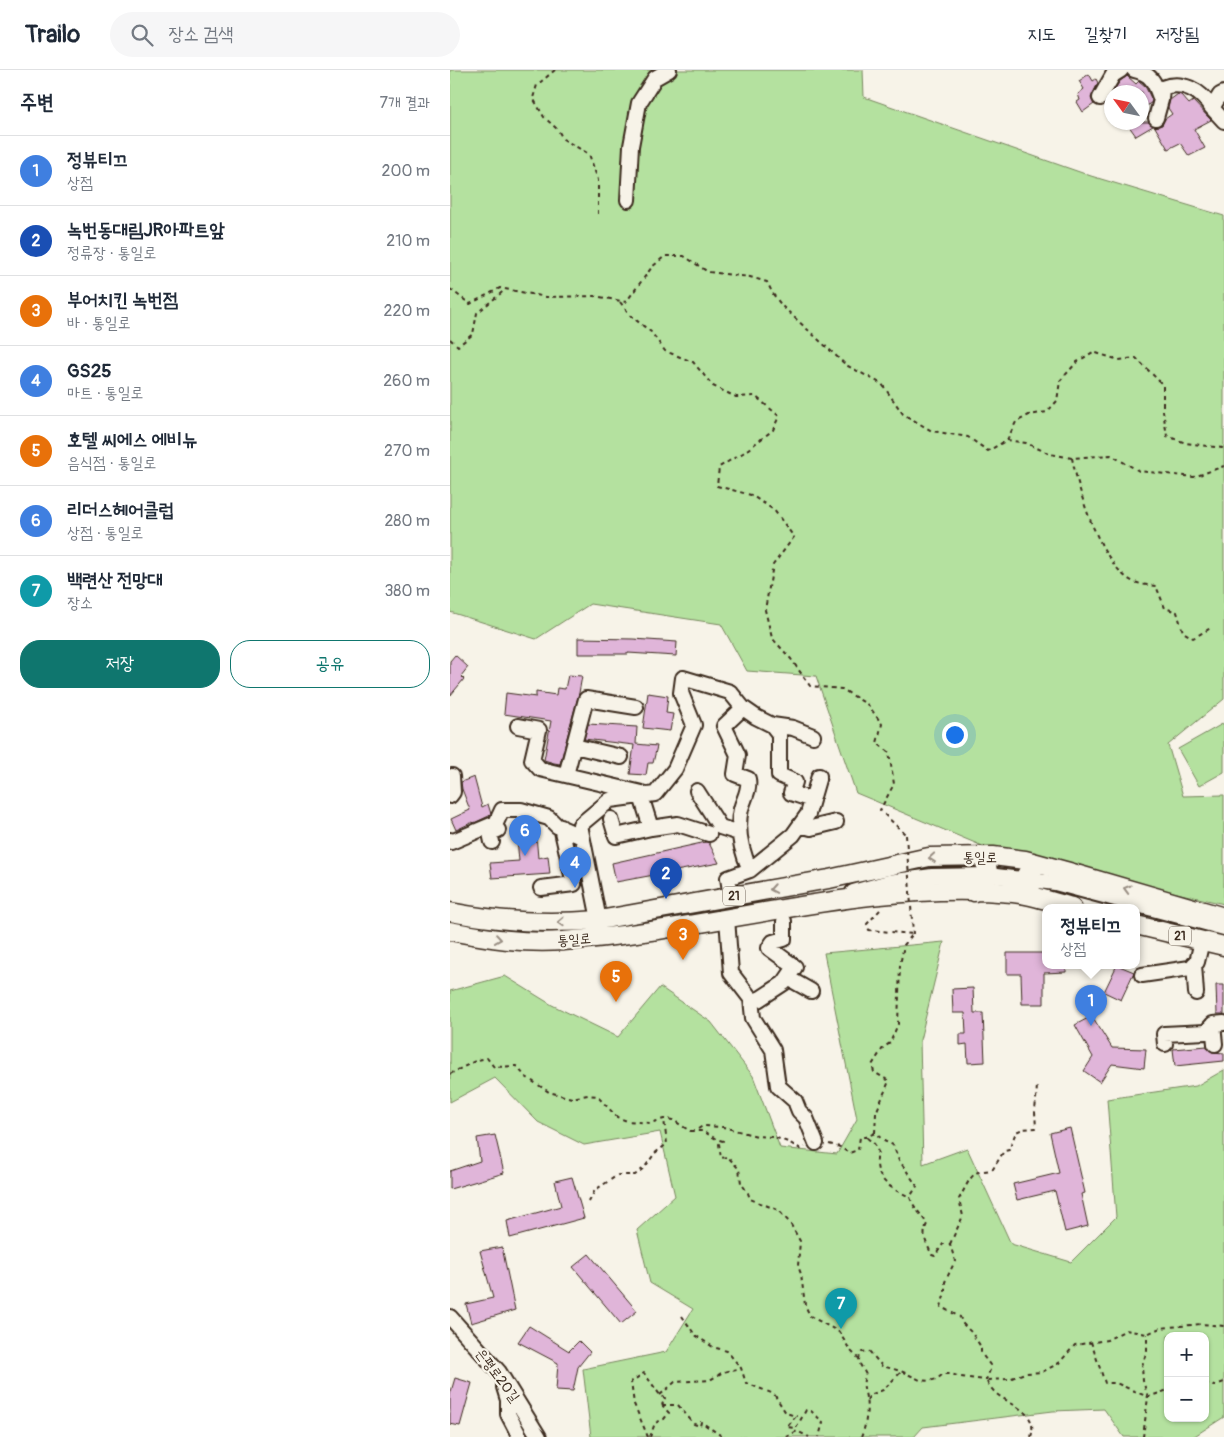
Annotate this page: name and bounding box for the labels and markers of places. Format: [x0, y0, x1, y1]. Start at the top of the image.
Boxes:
pin: 6 [509, 815, 541, 856]
pin: 4 [559, 847, 591, 888]
pin: 2 [650, 858, 682, 899]
pin: 3 [667, 919, 699, 960]
pin: 5 [600, 961, 632, 1002]
pin: 1 [1075, 985, 1107, 1026]
pin: 7 [825, 1288, 857, 1329]

